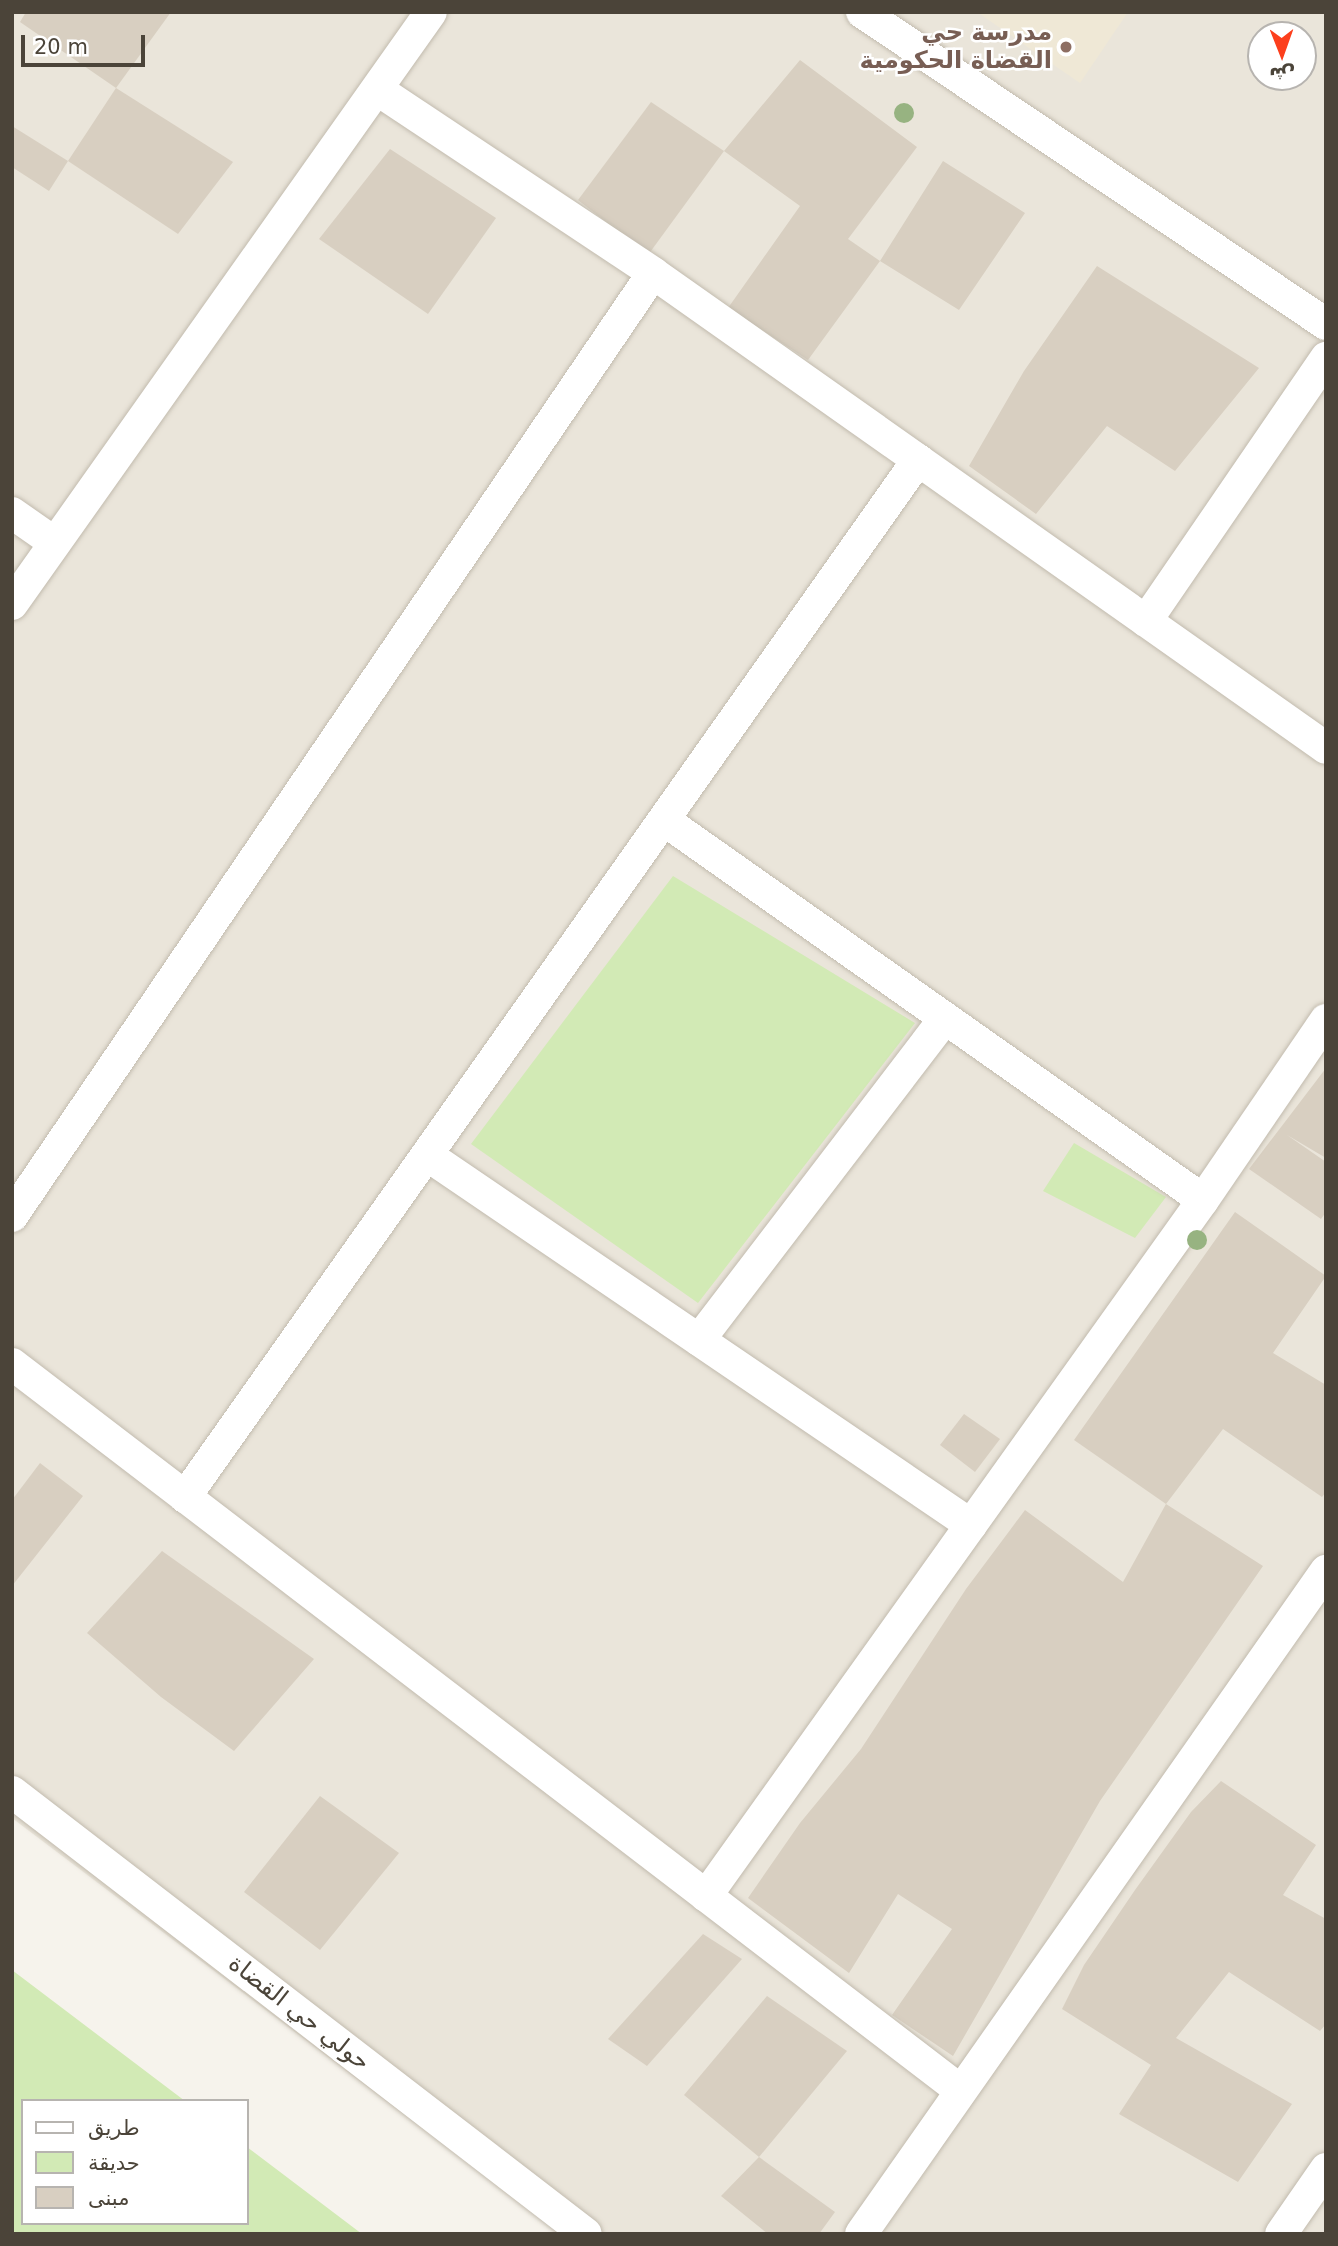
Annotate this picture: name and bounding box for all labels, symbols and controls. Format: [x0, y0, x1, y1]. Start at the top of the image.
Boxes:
place label: مدرسة حي القضاة الحكومية [860, 19, 1052, 75]
scale bar [24, 21, 149, 65]
north arrow [1247, 21, 1317, 91]
text: 20 m [34, 35, 88, 59]
marker: مدرسة حي القضاة الحكومية [1058, 39, 1074, 55]
text: ش [1269, 64, 1296, 86]
street label: حولي حي القضاة [223, 1949, 375, 2077]
legend [21, 2099, 248, 2225]
text: طريق [88, 2116, 140, 2140]
text: حديقة [88, 2151, 140, 2175]
text: مبنى [88, 2186, 129, 2210]

